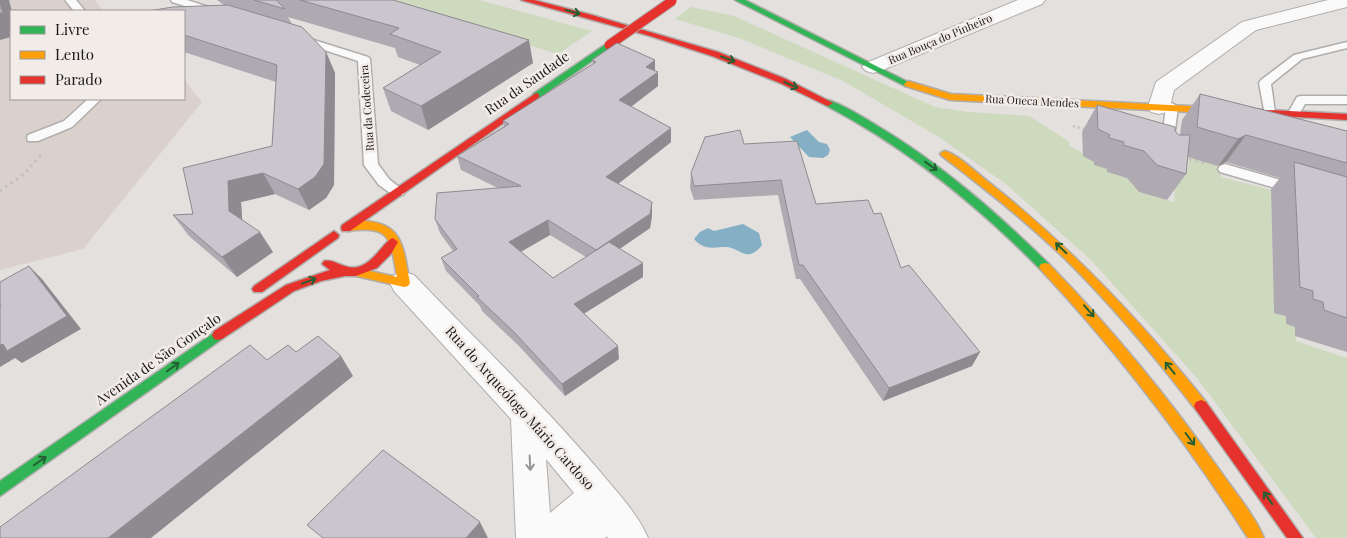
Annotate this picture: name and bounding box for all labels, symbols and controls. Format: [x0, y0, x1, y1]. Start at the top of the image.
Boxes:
one-way arrow [564, 8, 580, 18]
legend [10, 10, 185, 100]
street label: Rua Bouça do Pinheiro [885, 10, 994, 67]
text: Livre [55, 19, 90, 39]
text: Lento [55, 44, 94, 64]
street label: Rua da Saudade [481, 46, 573, 119]
one-way arrow [720, 55, 735, 64]
street label: Rua da Codeceira [356, 64, 377, 152]
text: Parado [55, 69, 102, 89]
one-way arrow [783, 80, 798, 90]
street label: Rua Oneca Mendes [985, 91, 1079, 110]
one-way arrow [924, 161, 938, 171]
one-way arrow [1054, 242, 1067, 254]
one-way arrow [301, 276, 317, 285]
one-way arrow [1083, 305, 1095, 318]
street label: Avenida de São Gonçalo [90, 308, 224, 410]
street label: Rua do Arqueólogo Mário Cardoso [442, 322, 599, 494]
one-way arrow [165, 362, 179, 372]
one-way arrow [1165, 362, 1176, 375]
one-way arrow [1184, 432, 1195, 445]
one-way arrow [525, 455, 534, 471]
one-way arrow [33, 456, 47, 466]
one-way arrow [1263, 491, 1273, 505]

